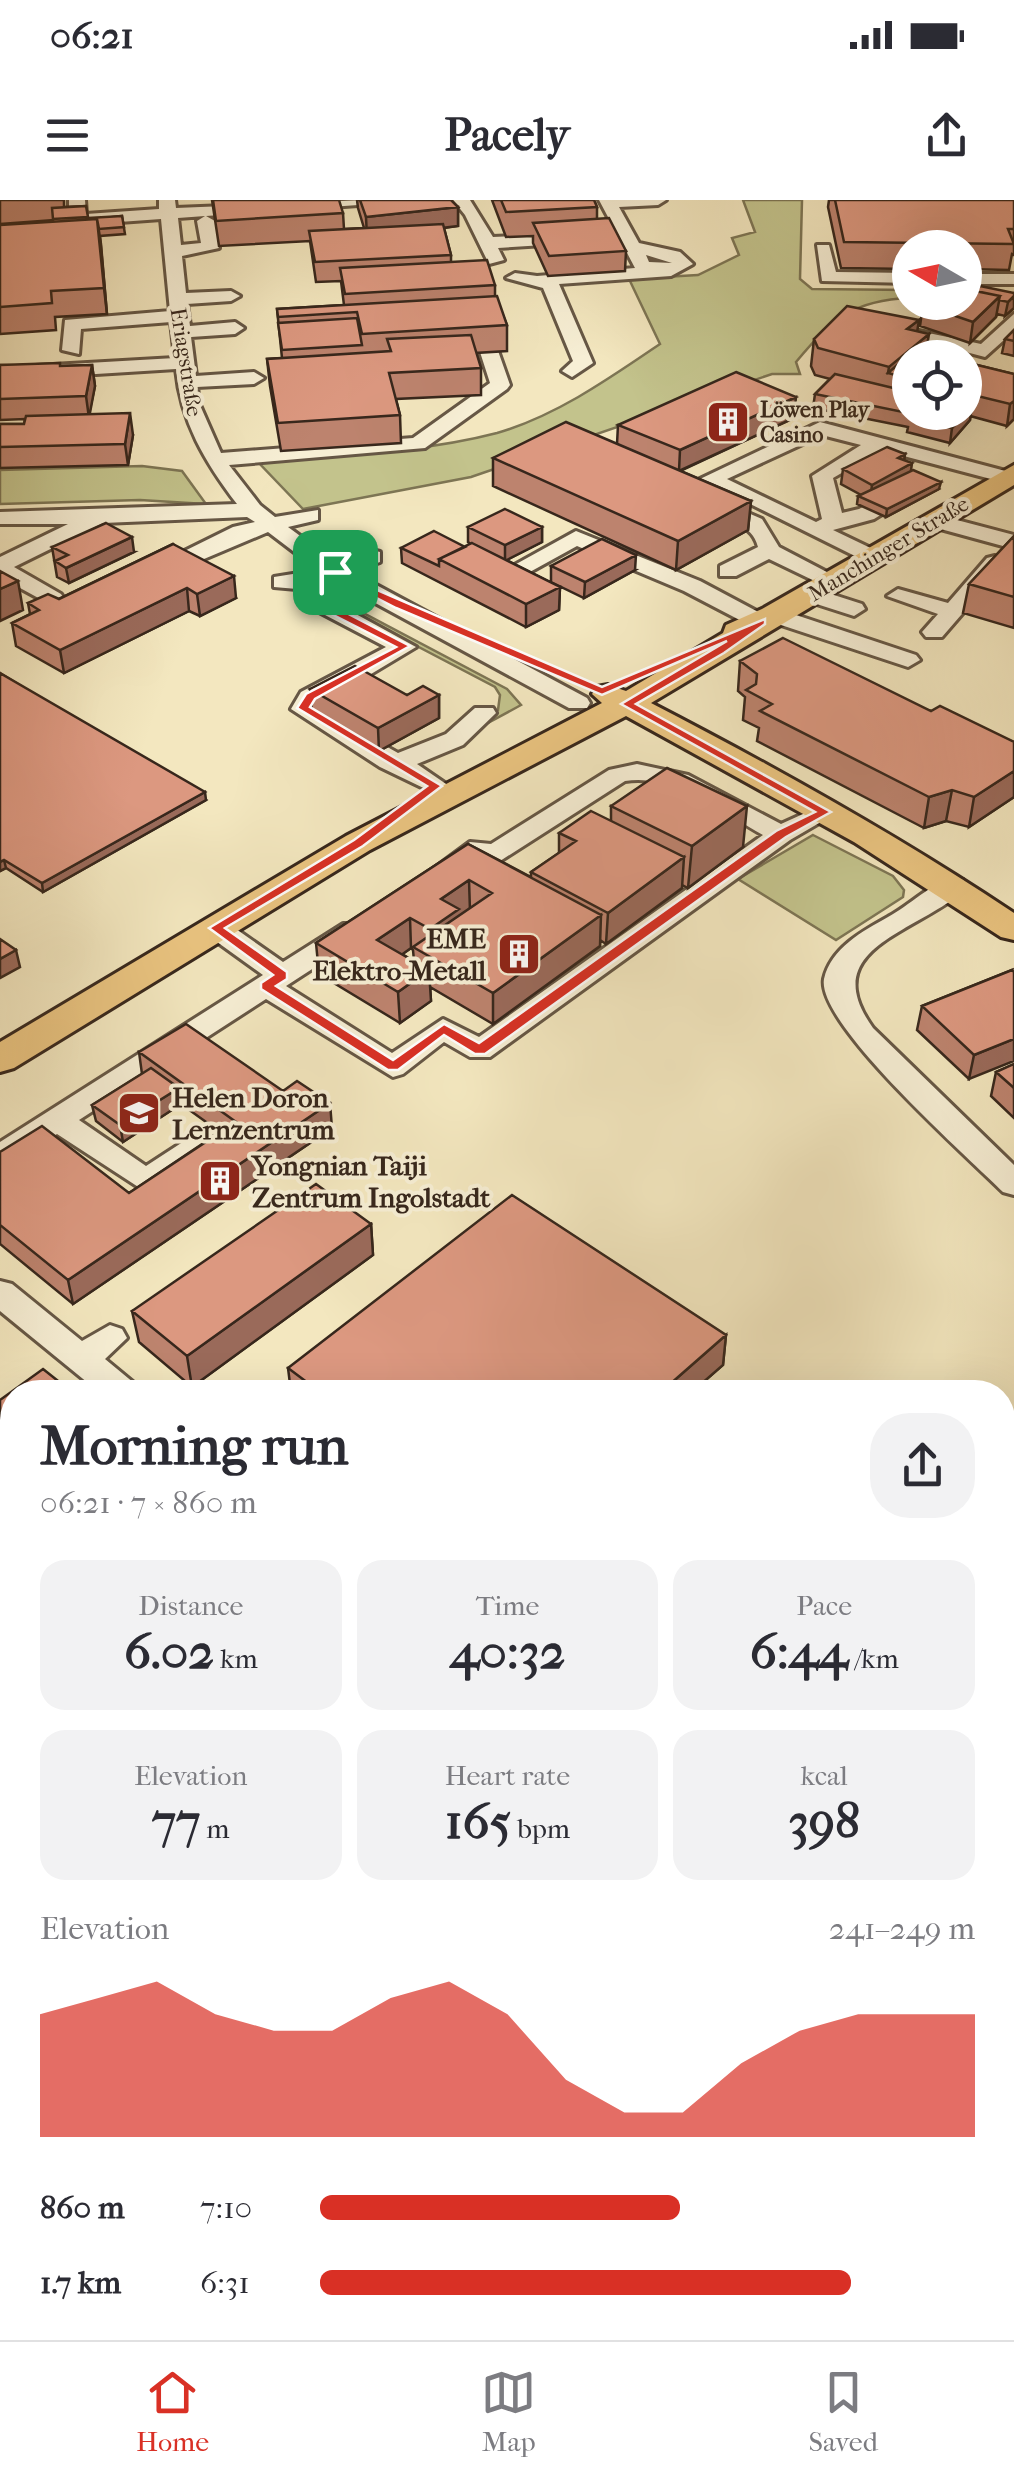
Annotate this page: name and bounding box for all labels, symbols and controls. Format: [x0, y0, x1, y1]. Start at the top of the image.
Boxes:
text: 06:21 [50, 13, 134, 58]
icon: menu [40, 108, 95, 163]
icon: share [919, 108, 974, 163]
text: Pacely [445, 109, 569, 162]
north arrow [892, 230, 982, 320]
map controls [892, 230, 982, 430]
street label: Eriagstraße [165, 306, 207, 418]
button: locate [892, 340, 982, 430]
place label: Löwen Play Casino [760, 397, 871, 448]
building icon: Löwen Play Casino [705, 399, 751, 445]
street label: Manchinger Straße [804, 491, 974, 607]
pin [293, 530, 378, 615]
icon: arrive [308, 545, 363, 600]
place label: EME Elektro-Metall [312, 922, 486, 987]
building icon: EME Elektro-Metall [496, 931, 542, 977]
place label: Helen Doron Lernzentrum [172, 1081, 335, 1146]
school or university icon: Helen Doron Lernzentrum [116, 1090, 162, 1136]
place label: Yongnian Taiji Zentrum Ingolstadt [250, 1149, 491, 1214]
building icon: Yongnian Taiji Zentrum Ingolstadt [197, 1158, 243, 1204]
button: share [870, 1413, 975, 1518]
text: Morning run [40, 1414, 348, 1478]
text: 06:21 · 7 × 860 m [40, 1484, 257, 1521]
text: Distance [138, 1589, 243, 1622]
text: Time [476, 1589, 539, 1622]
text: Pace [796, 1589, 852, 1622]
text: 6.02 [124, 1622, 214, 1681]
text: 40:32 [450, 1622, 565, 1681]
text: 6:44 [750, 1622, 848, 1681]
text: km [214, 1642, 258, 1675]
text: /km [848, 1642, 899, 1675]
text: Elevation [134, 1759, 247, 1792]
text: Heart rate [445, 1759, 570, 1792]
text: kcal [801, 1759, 848, 1792]
text: 77 [152, 1792, 200, 1851]
text: 165 [445, 1792, 511, 1851]
text: 398 [788, 1792, 860, 1851]
text: m [200, 1812, 230, 1845]
text: bpm [511, 1812, 570, 1845]
text: Elevation [40, 1910, 169, 1947]
text: 241–249 m [829, 1910, 975, 1947]
text: 860 m [40, 2189, 125, 2226]
text: 7:10 [200, 2189, 252, 2226]
text: 1.7 km [40, 2264, 121, 2301]
text: 6:31 [200, 2264, 250, 2301]
tab: Home [136, 2365, 209, 2458]
tab: Map [481, 2365, 536, 2458]
tab: Saved [808, 2365, 878, 2458]

